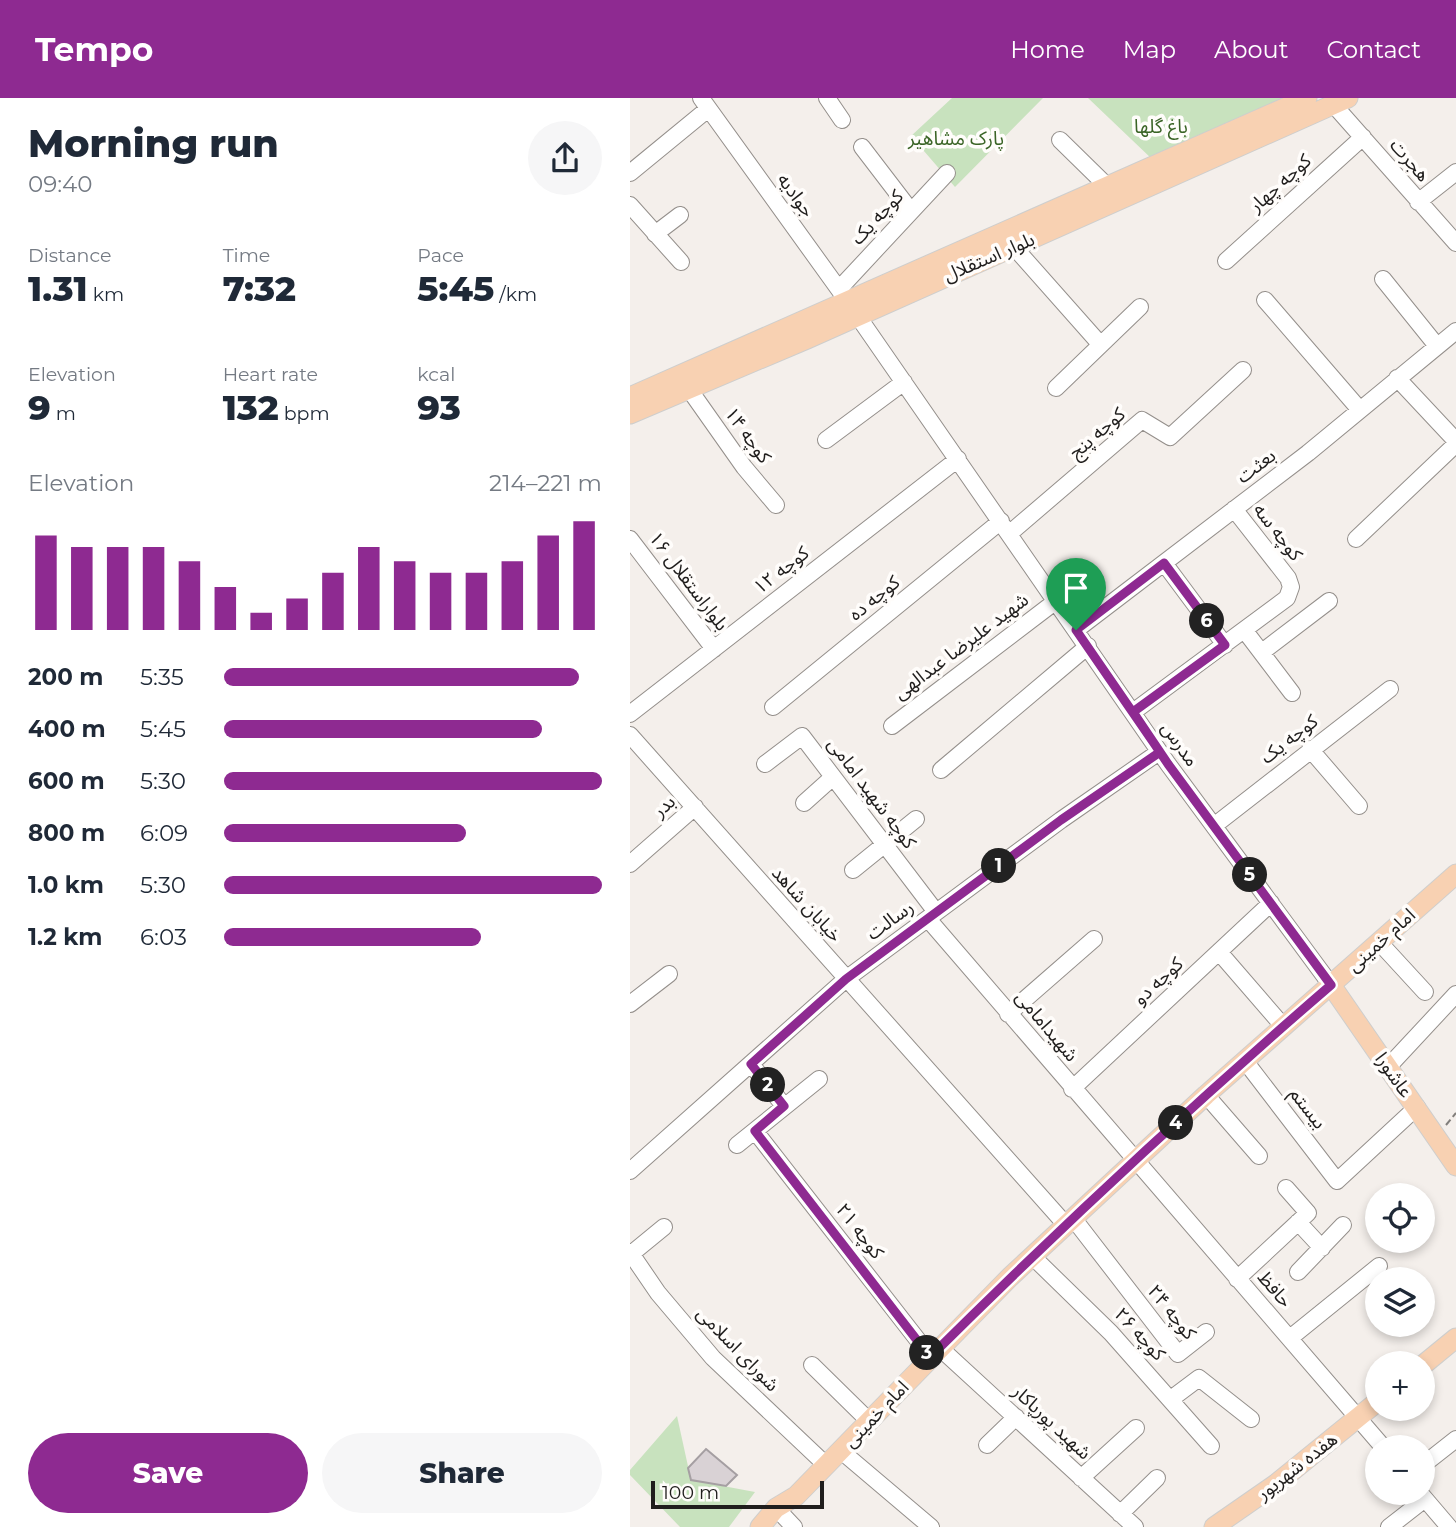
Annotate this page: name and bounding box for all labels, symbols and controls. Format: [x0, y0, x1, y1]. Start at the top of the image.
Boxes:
text: Tempo [35, 29, 153, 69]
text: Home [1010, 35, 1085, 64]
text: Map [1123, 35, 1176, 64]
text: About [1214, 35, 1288, 64]
text: Contact [1326, 35, 1421, 64]
park label: باغ گلها [1134, 115, 1188, 140]
text: Morning run [28, 120, 279, 167]
button: share [528, 121, 602, 195]
park label: پارک مشاهیر [907, 127, 1004, 151]
street label: هجرت [1385, 134, 1435, 186]
street label: کوچه چهار [1243, 148, 1317, 218]
street label: جوادیه [772, 169, 820, 221]
text: 09:40 [28, 170, 93, 198]
street label: کوچه یک [846, 184, 910, 250]
street label: بلوار استقلال [940, 228, 1038, 286]
text: Distance [28, 244, 111, 267]
text: Time [223, 244, 270, 267]
text: Pace [417, 244, 464, 267]
text: 1.31 [28, 267, 88, 310]
text: 7:32 [223, 267, 296, 310]
text: 5:45 [417, 267, 494, 310]
text: km [88, 283, 124, 306]
text: /km [494, 283, 537, 306]
text: Elevation [28, 363, 116, 386]
text: Heart rate [223, 363, 318, 386]
text: kcal [417, 363, 455, 386]
text: 9 [28, 386, 51, 429]
text: 132 [223, 386, 279, 429]
text: 93 [417, 386, 461, 429]
text: m [51, 402, 76, 425]
text: bpm [279, 402, 330, 425]
street label: کوچه ۱۴ [719, 402, 777, 469]
street label: کوچه پنج [1064, 402, 1133, 466]
street label: بعثت [1232, 444, 1280, 488]
text: Elevation [28, 469, 134, 497]
text: 214–221 m [489, 469, 602, 497]
street label: کوچه سه [1248, 499, 1308, 567]
street label: بلواراستقلال ۱۶ [644, 527, 734, 635]
street label: کوچه ۱۲ [749, 541, 815, 600]
pin [1046, 558, 1106, 630]
icon: arrive [1057, 569, 1095, 607]
street label: کوچه ده [844, 570, 906, 626]
street label: شهید علیرضا عبدالهی [889, 588, 1033, 704]
pin: 6 [1190, 603, 1224, 638]
text: 6 [1200, 609, 1213, 632]
text: 200 m [28, 663, 103, 691]
text: 5:35 [140, 663, 184, 691]
street label: کوچه یک [1256, 709, 1324, 769]
text: 400 m [28, 715, 106, 743]
text: 5:45 [140, 715, 186, 743]
street label: مدرس [1156, 717, 1204, 771]
street label: کوچه شهید امامی [822, 733, 922, 855]
text: 600 m [28, 767, 105, 795]
text: 5:30 [140, 767, 186, 795]
street label: بدر [647, 790, 680, 823]
text: 800 m [28, 819, 105, 847]
text: 6:09 [140, 819, 188, 847]
pin: 1 [982, 848, 1016, 884]
text: 1 [995, 854, 1002, 877]
pin: 5 [1232, 858, 1268, 892]
street label: خیابان شاهد [767, 861, 847, 947]
text: 5 [1244, 863, 1255, 886]
text: 1.0 km [28, 871, 104, 899]
text: 5:30 [140, 871, 186, 899]
street label: رسالت [862, 895, 918, 945]
street label: امام خمینی [1342, 903, 1422, 979]
text: 1.2 km [28, 923, 102, 951]
text: 6:03 [140, 923, 187, 951]
street label: کوچه دو [1128, 951, 1189, 1011]
street label: شهیدامامی [1011, 986, 1083, 1066]
street label: عاشورا [1370, 1048, 1418, 1102]
pin: 2 [750, 1068, 786, 1102]
text: 2 [762, 1073, 773, 1096]
street label: بیستم [1282, 1083, 1331, 1135]
pin: 4 [1158, 1105, 1194, 1140]
text: 4 [1169, 1111, 1182, 1134]
map controls [1365, 1183, 1435, 1505]
button: locate [1365, 1183, 1435, 1253]
street label: کوچه ۲۱ [830, 1199, 889, 1265]
street label: حافظ [1253, 1266, 1297, 1312]
button: layers [1365, 1267, 1435, 1337]
street label: کوچه ۲۴ [1142, 1280, 1202, 1346]
street label: شورای اسلامی [692, 1302, 784, 1396]
street label: کوچه ۲۶ [1109, 1303, 1171, 1367]
pin: 3 [910, 1336, 944, 1370]
text: 3 [921, 1341, 932, 1364]
button: + [1365, 1351, 1435, 1421]
street label: امام خمینی [839, 1376, 916, 1454]
street label: شهید پورپاکار [1006, 1379, 1096, 1465]
street label: هفده شهریور [1251, 1427, 1342, 1505]
button: Save [28, 1433, 308, 1513]
button: Share [322, 1433, 602, 1513]
button: − [1365, 1435, 1435, 1505]
scale bar [651, 1478, 824, 1510]
text: 100 m [662, 1481, 719, 1504]

